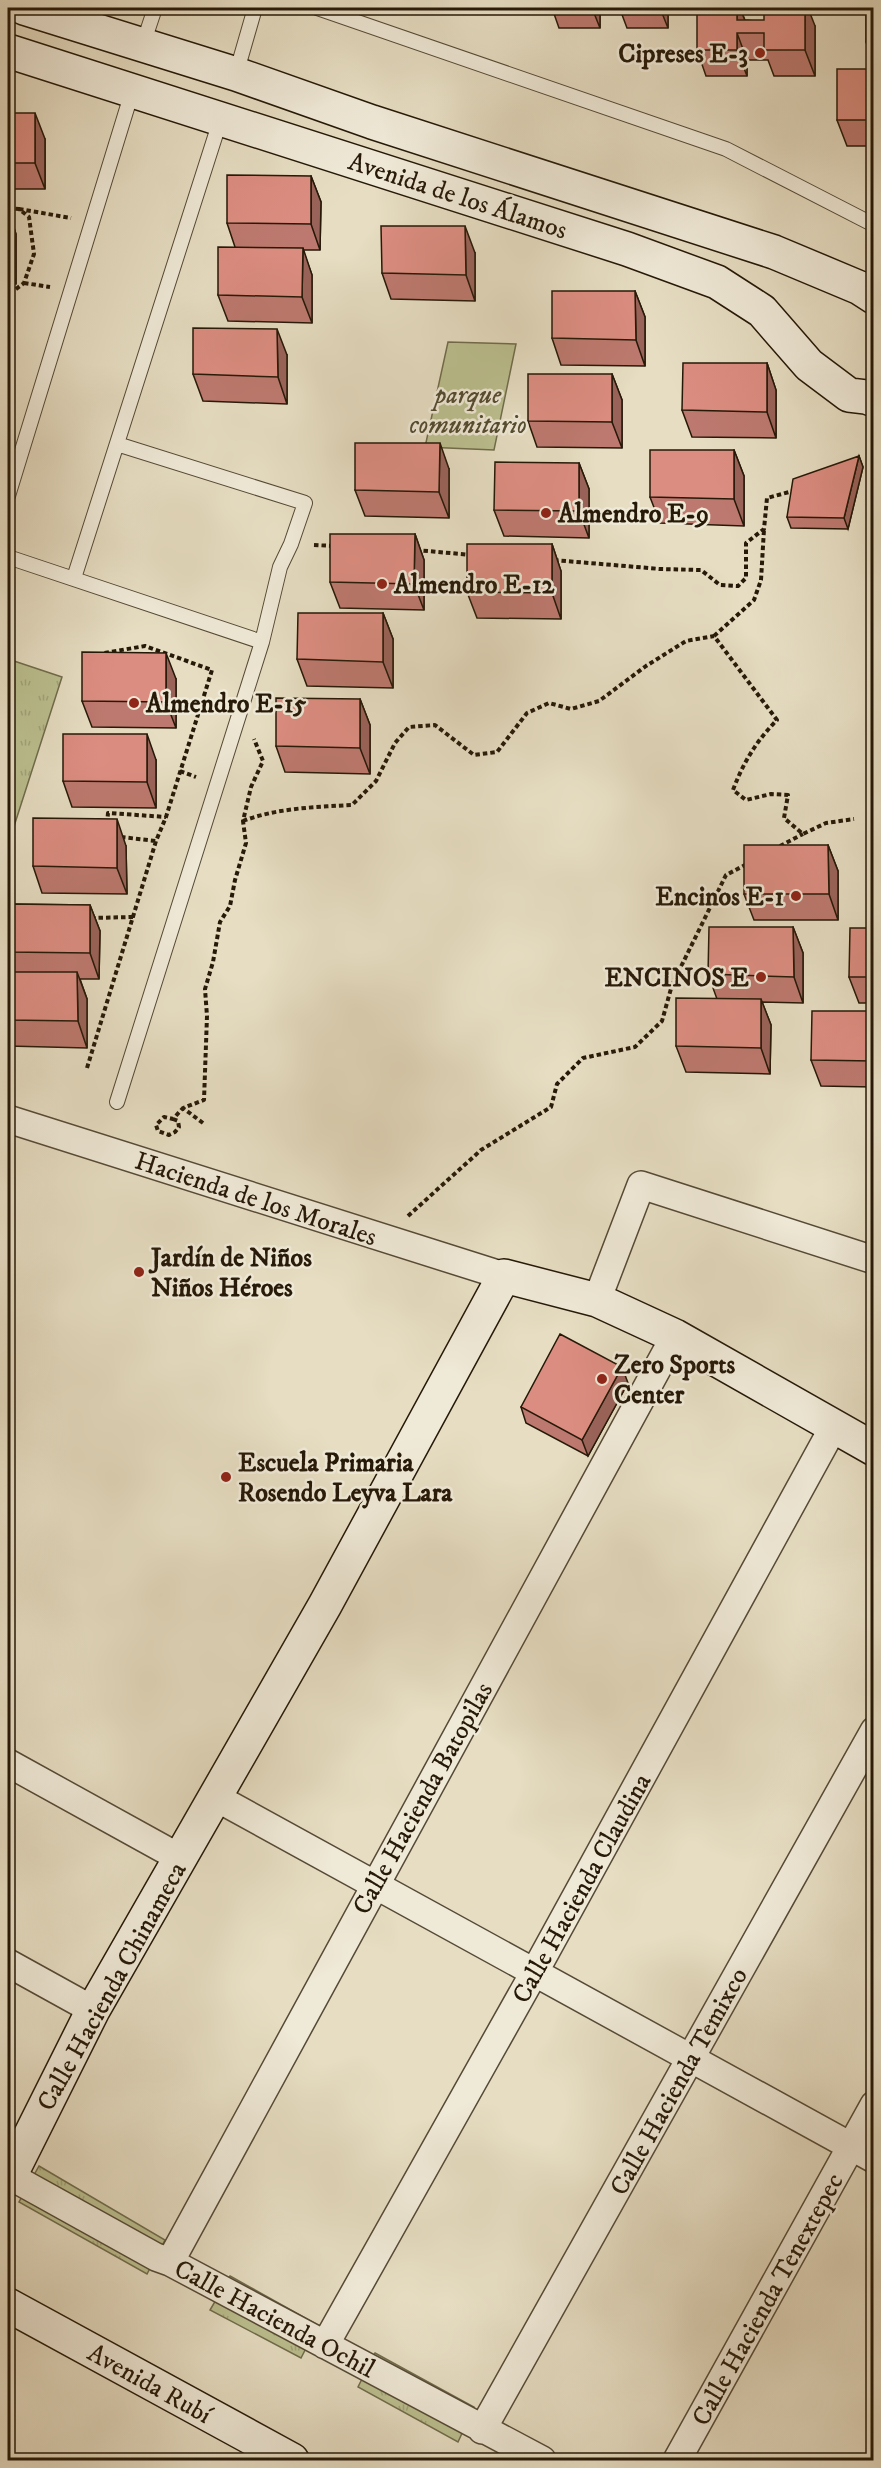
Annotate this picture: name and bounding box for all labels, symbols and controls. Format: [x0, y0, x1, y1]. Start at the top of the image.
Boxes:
place label: Cipreses E-3 [618, 38, 748, 71]
marker: Cipreses E-3 [753, 46, 767, 60]
street label: Avenida de los Álamos [344, 145, 571, 247]
park label: parque comunitario [409, 379, 527, 442]
place label: Almendro E-9 [557, 498, 709, 531]
marker: Almendro E-9 [539, 506, 553, 520]
place label: Almendro E-12 [393, 569, 555, 602]
marker: Almendro E-12 [375, 577, 389, 591]
place label: Almendro E-15 [145, 688, 306, 721]
marker: Almendro E-15 [127, 696, 141, 710]
place label: Encinos E-1 [655, 881, 784, 914]
marker: Encinos E-1 [789, 889, 803, 903]
place label: ENCINOS E [604, 962, 749, 995]
marker: ENCINOS E [754, 970, 768, 984]
street label: Hacienda de los Morales [130, 1145, 381, 1254]
place label: Jardín de Niños Niños Héroes [148, 1242, 312, 1305]
marker: Jardín de Niños Niños Héroes [132, 1265, 146, 1279]
place label: Zero Sports Center [614, 1349, 736, 1412]
marker: Zero Sports Center [595, 1372, 609, 1386]
place label: Escuela Primaria Rosendo Leyva Lara [238, 1447, 453, 1510]
marker: Escuela Primaria Rosendo Leyva Lara [219, 1470, 233, 1484]
street label: Calle Hacienda Batopilas [346, 1677, 501, 1921]
street label: Calle Hacienda Claudina [505, 1768, 659, 2009]
street label: Calle Hacienda Chinameca [30, 1856, 195, 2117]
street label: Calle Hacienda Temixco [603, 1962, 756, 2201]
street label: Calle Hacienda Tenextepec [685, 2168, 852, 2432]
street label: Calle Hacienda Ochil [168, 2252, 380, 2386]
street label: Avenida Rubí [81, 2337, 218, 2433]

